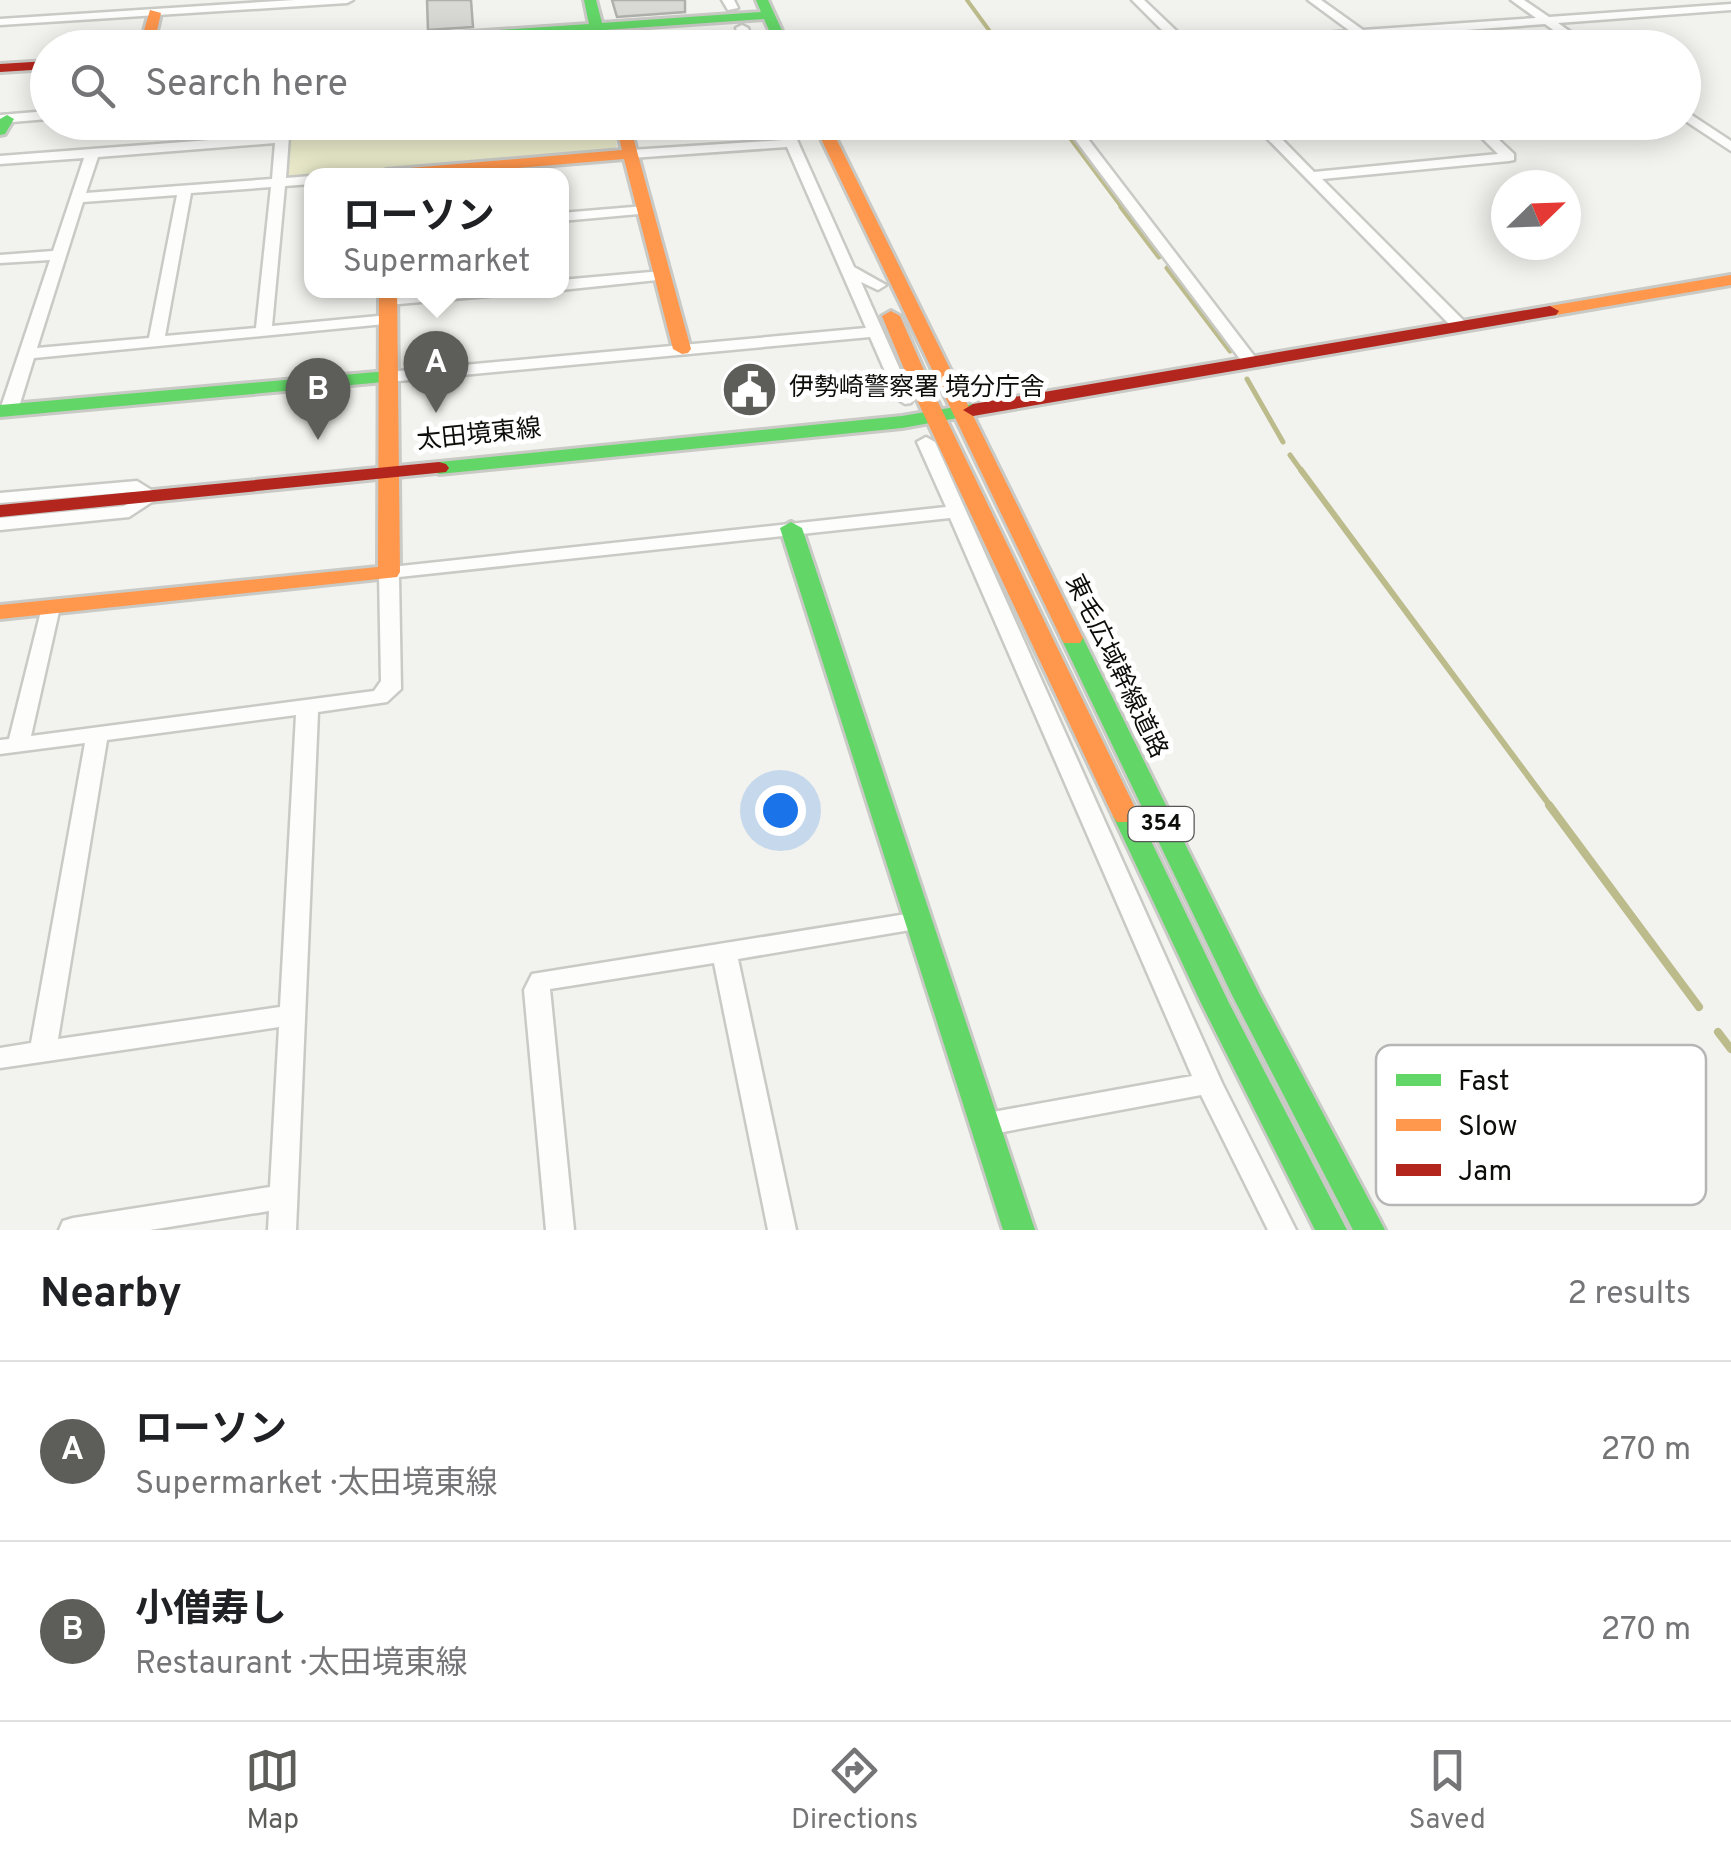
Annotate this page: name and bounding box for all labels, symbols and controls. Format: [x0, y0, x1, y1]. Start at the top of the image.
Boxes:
search box [30, 30, 1701, 140]
icon: search [65, 58, 120, 113]
text: Search here [145, 61, 348, 110]
popup [304, 168, 569, 298]
north arrow [1491, 170, 1581, 260]
text: ローソン [343, 194, 495, 243]
text: Supermarket [343, 243, 530, 283]
pin: A [404, 330, 468, 413]
pin: B [286, 358, 350, 440]
public building icon: 伊勢崎警察署 境分庁舎 [720, 359, 780, 419]
place label: 伊勢崎警察署 境分庁舎 [789, 373, 1045, 405]
street label: 太田境東線 [415, 414, 543, 458]
street label: 東毛広域幹線道路 [1057, 570, 1173, 764]
your location [755, 785, 806, 836]
road number: 354 [1128, 807, 1194, 841]
legend [1376, 1045, 1706, 1205]
text: Fast [1458, 1065, 1510, 1101]
text: Slow [1458, 1110, 1517, 1146]
text: Jam [1458, 1155, 1512, 1191]
text: Nearby [40, 1269, 182, 1322]
text: 2 results [1567, 1275, 1691, 1315]
text: ローソン [135, 1407, 287, 1456]
text: A [61, 1431, 84, 1471]
text: 270 m [1601, 1431, 1691, 1471]
text: Supermarket · 太田境東線 [135, 1465, 498, 1505]
text: 小僧寿し [135, 1587, 287, 1636]
text: B [61, 1611, 84, 1651]
text: 270 m [1601, 1611, 1691, 1651]
text: Restaurant · 太田境東線 [135, 1645, 468, 1685]
tab: Map [245, 1743, 300, 1839]
tab: Directions [791, 1743, 918, 1839]
tab: Saved [1409, 1743, 1486, 1839]

